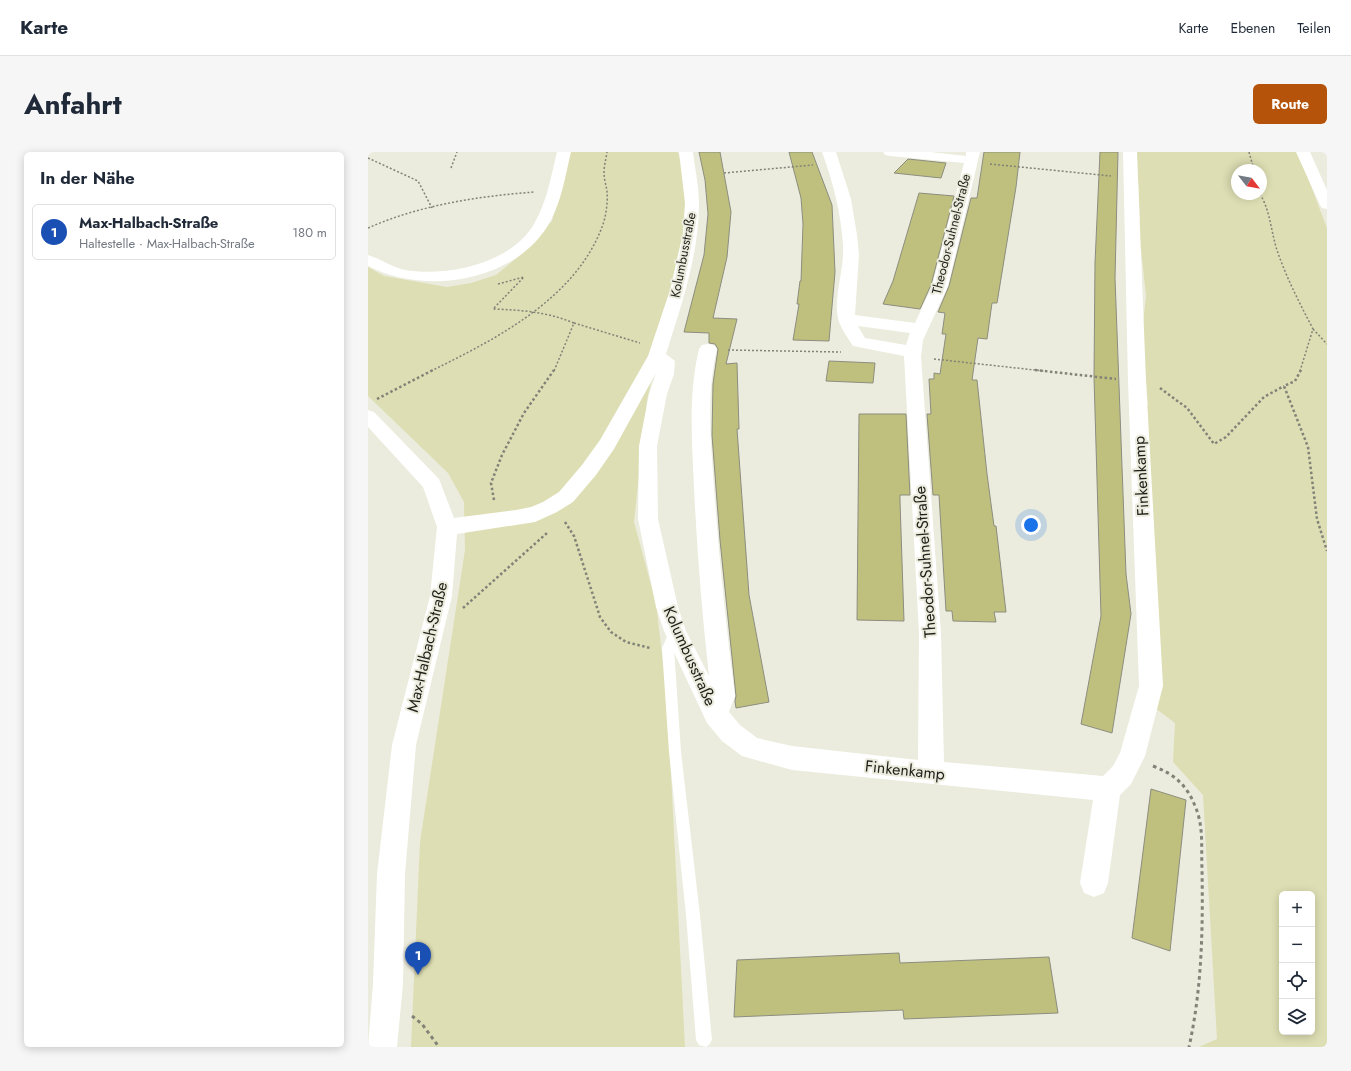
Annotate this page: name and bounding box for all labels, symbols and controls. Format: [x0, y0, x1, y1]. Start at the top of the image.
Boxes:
text: Karte [20, 14, 68, 41]
text: Karte [1178, 18, 1208, 38]
text: Ebenen [1230, 18, 1275, 38]
text: Teilen [1297, 18, 1331, 38]
text: Anfahrt [24, 84, 122, 125]
button: Route [1253, 84, 1327, 124]
north arrow [1231, 164, 1267, 200]
text: In der Nähe [40, 166, 135, 190]
street label: Theodor-Suhnel-Straße [927, 172, 975, 296]
street label: Kolumbusstraße [665, 210, 701, 299]
text: Max-Halbach-Straße [79, 212, 218, 234]
text: 1 [51, 223, 57, 242]
text: 180 m [292, 223, 327, 242]
text: Haltestelle · Max-Halbach-Straße [79, 234, 255, 253]
street label: Finkenkamp [1127, 435, 1155, 517]
street label: Theodor-Suhnel-Straße [908, 485, 942, 639]
your location [1021, 515, 1041, 535]
street label: Max-Halbach-Straße [401, 580, 453, 714]
street label: Kolumbusstraße [658, 603, 722, 709]
street label: Finkenkamp [864, 754, 946, 786]
map controls [1279, 891, 1315, 1035]
button: + [1279, 891, 1315, 927]
button: − [1279, 927, 1315, 963]
pin: 1 [405, 942, 431, 975]
button: locate [1279, 963, 1315, 999]
button: layers [1279, 999, 1315, 1035]

